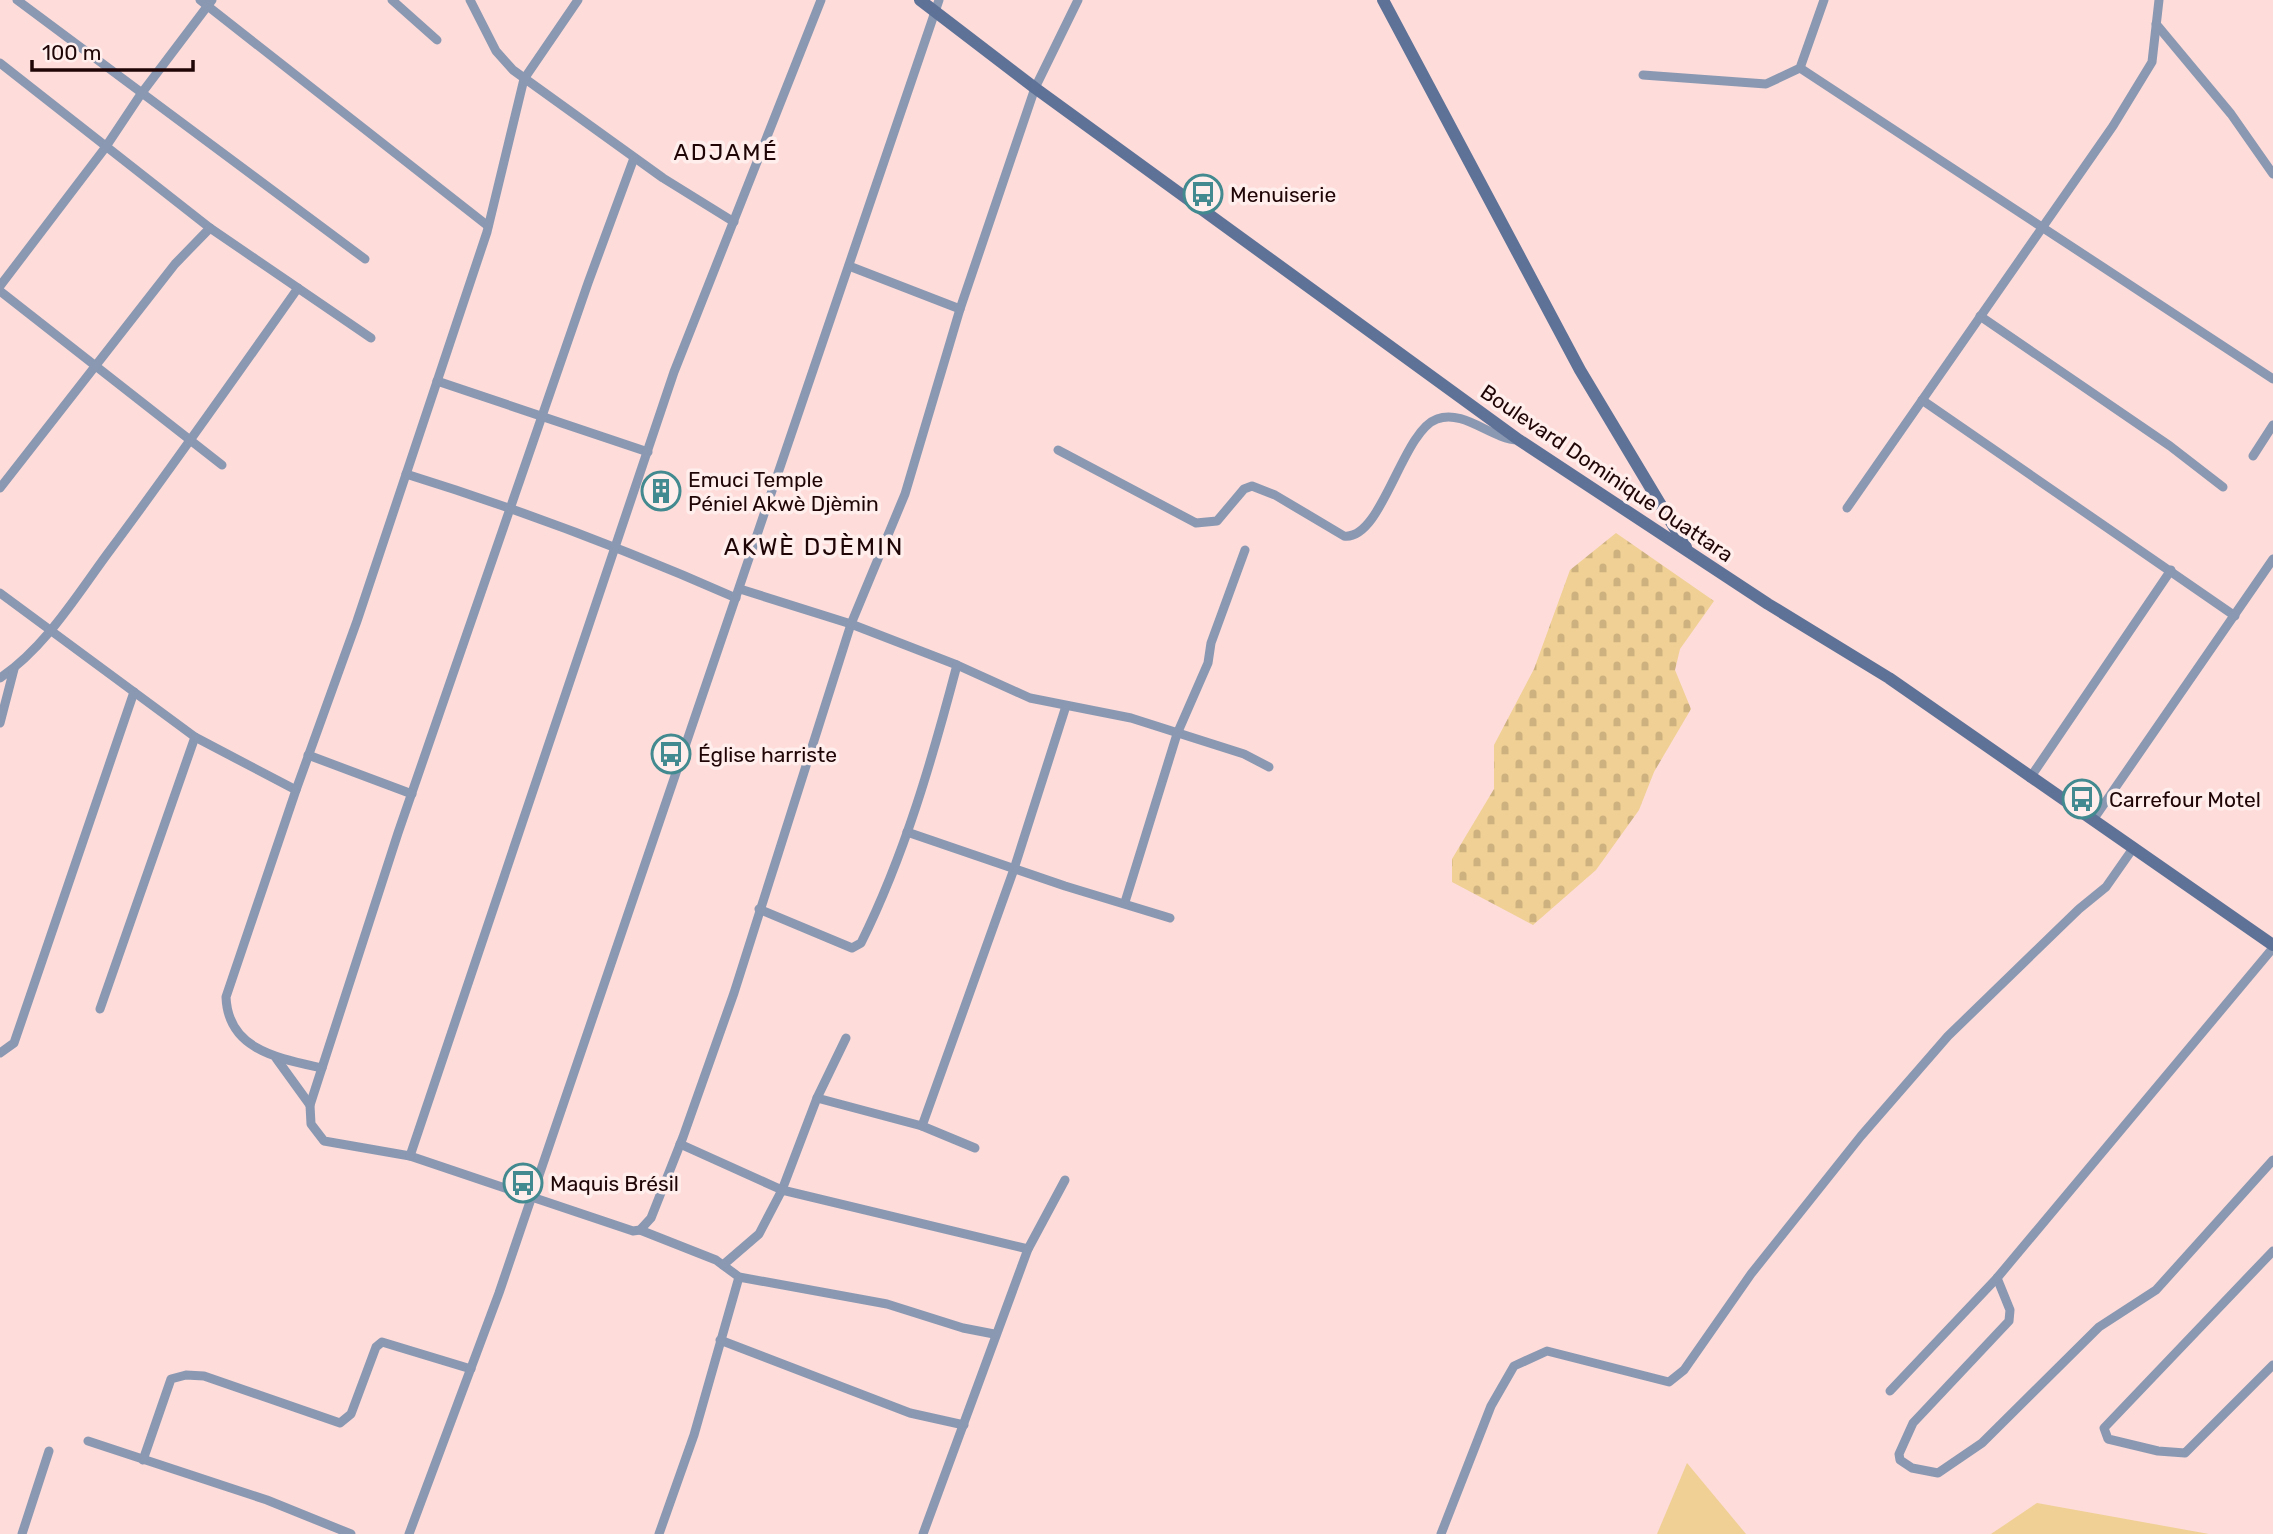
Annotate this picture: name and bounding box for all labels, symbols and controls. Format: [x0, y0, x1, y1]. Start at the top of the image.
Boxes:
scale bar [32, 28, 192, 72]
text: 100 m [42, 40, 101, 65]
district label: ADJAMÉ [673, 138, 779, 166]
bus stop icon: Menuiserie [1182, 173, 1224, 215]
place label: Menuiserie [1230, 182, 1336, 207]
street label: Boulevard Dominique Ouattara [1476, 379, 1738, 567]
place label: Emuci Temple Péniel Akwè Djèmin [688, 467, 879, 516]
building icon: Emuci Temple Péniel Akwè Djèmin [640, 470, 682, 512]
district label: AKWÈ DJÈMIN [724, 533, 904, 561]
bus stop icon: Église harriste [650, 733, 692, 775]
place label: Église harriste [698, 742, 837, 767]
bus stop icon: Carrefour Motel [2061, 778, 2103, 820]
place label: Carrefour Motel [2109, 787, 2261, 812]
bus stop icon: Maquis Brésil [502, 1162, 544, 1204]
place label: Maquis Brésil [550, 1171, 679, 1196]

